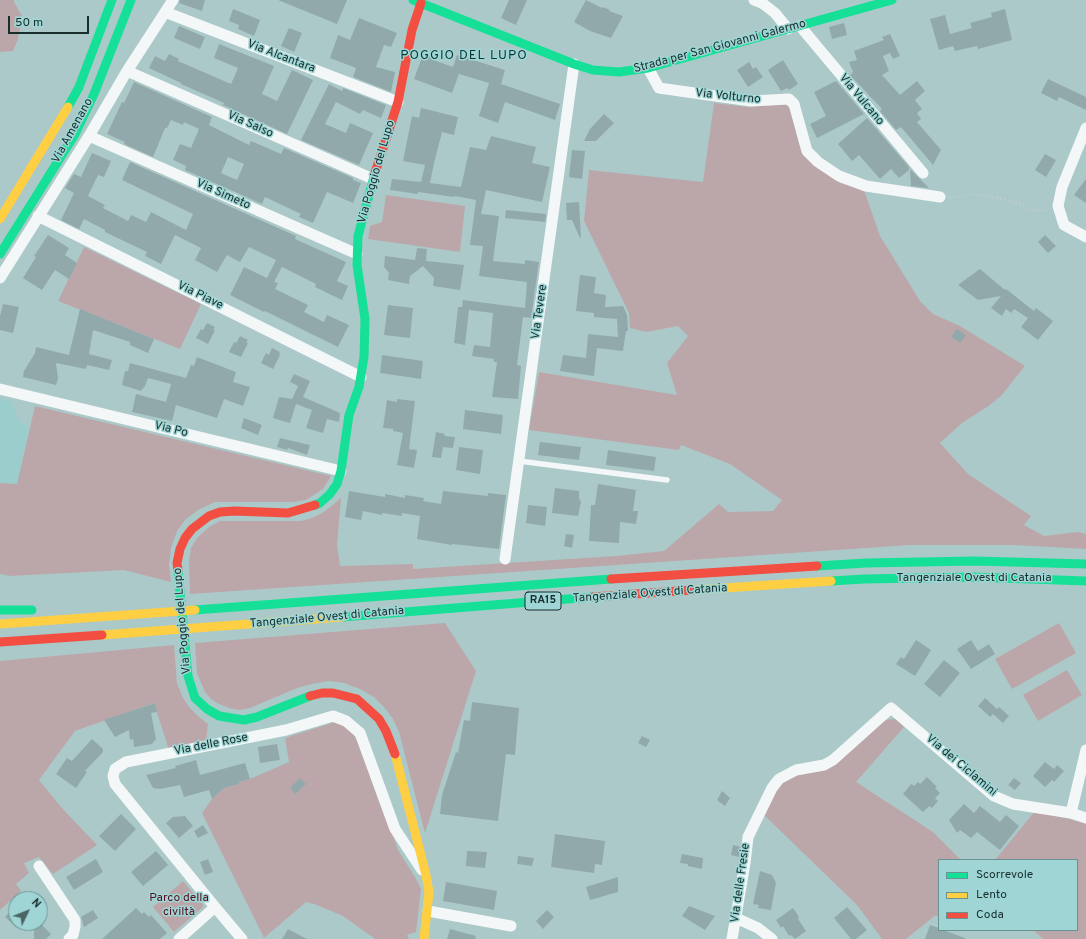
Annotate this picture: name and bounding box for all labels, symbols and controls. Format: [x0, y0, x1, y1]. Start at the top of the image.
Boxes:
scale bar [10, 8, 91, 34]
text: 50 m [15, 15, 43, 31]
street label: Strada per San Giovanni Galermo [632, 17, 808, 77]
street label: Via Alcantara [245, 37, 317, 77]
district label: POGGIO DEL LUPO [400, 48, 528, 64]
street label: Via Vulcano [835, 71, 887, 129]
street label: Via Volturno [695, 86, 761, 108]
street label: Via Amenano [49, 96, 97, 166]
street label: Via Salso [225, 108, 275, 142]
street label: Via Poggio del Lupo [355, 119, 399, 225]
street label: Via Simeto [194, 177, 252, 213]
street label: Via Piave [175, 279, 225, 313]
street label: Via Tevere [529, 283, 551, 341]
street label: Via Po [153, 419, 189, 441]
street label: Via Poggio del Lupo [171, 567, 195, 675]
street label: Tangenziale Ovest di Catania [897, 572, 1051, 586]
street label: Tangenziale Ovest di Catania [572, 581, 728, 607]
road number: RA15 [525, 592, 561, 610]
street label: Tangenziale Ovest di Catania [249, 604, 405, 632]
street label: Via delle Rose [173, 731, 249, 759]
street label: Via dei Ciclamini [922, 732, 1000, 800]
street label: Via delle Fresie [728, 842, 754, 924]
legend [938, 859, 1078, 931]
text: Scorrevole [976, 867, 1033, 883]
text: Lento [976, 887, 1007, 903]
north arrow [8, 891, 48, 931]
park label: Parco della civiltà [149, 892, 209, 920]
text: N [28, 896, 44, 911]
text: Coda [976, 907, 1004, 923]

